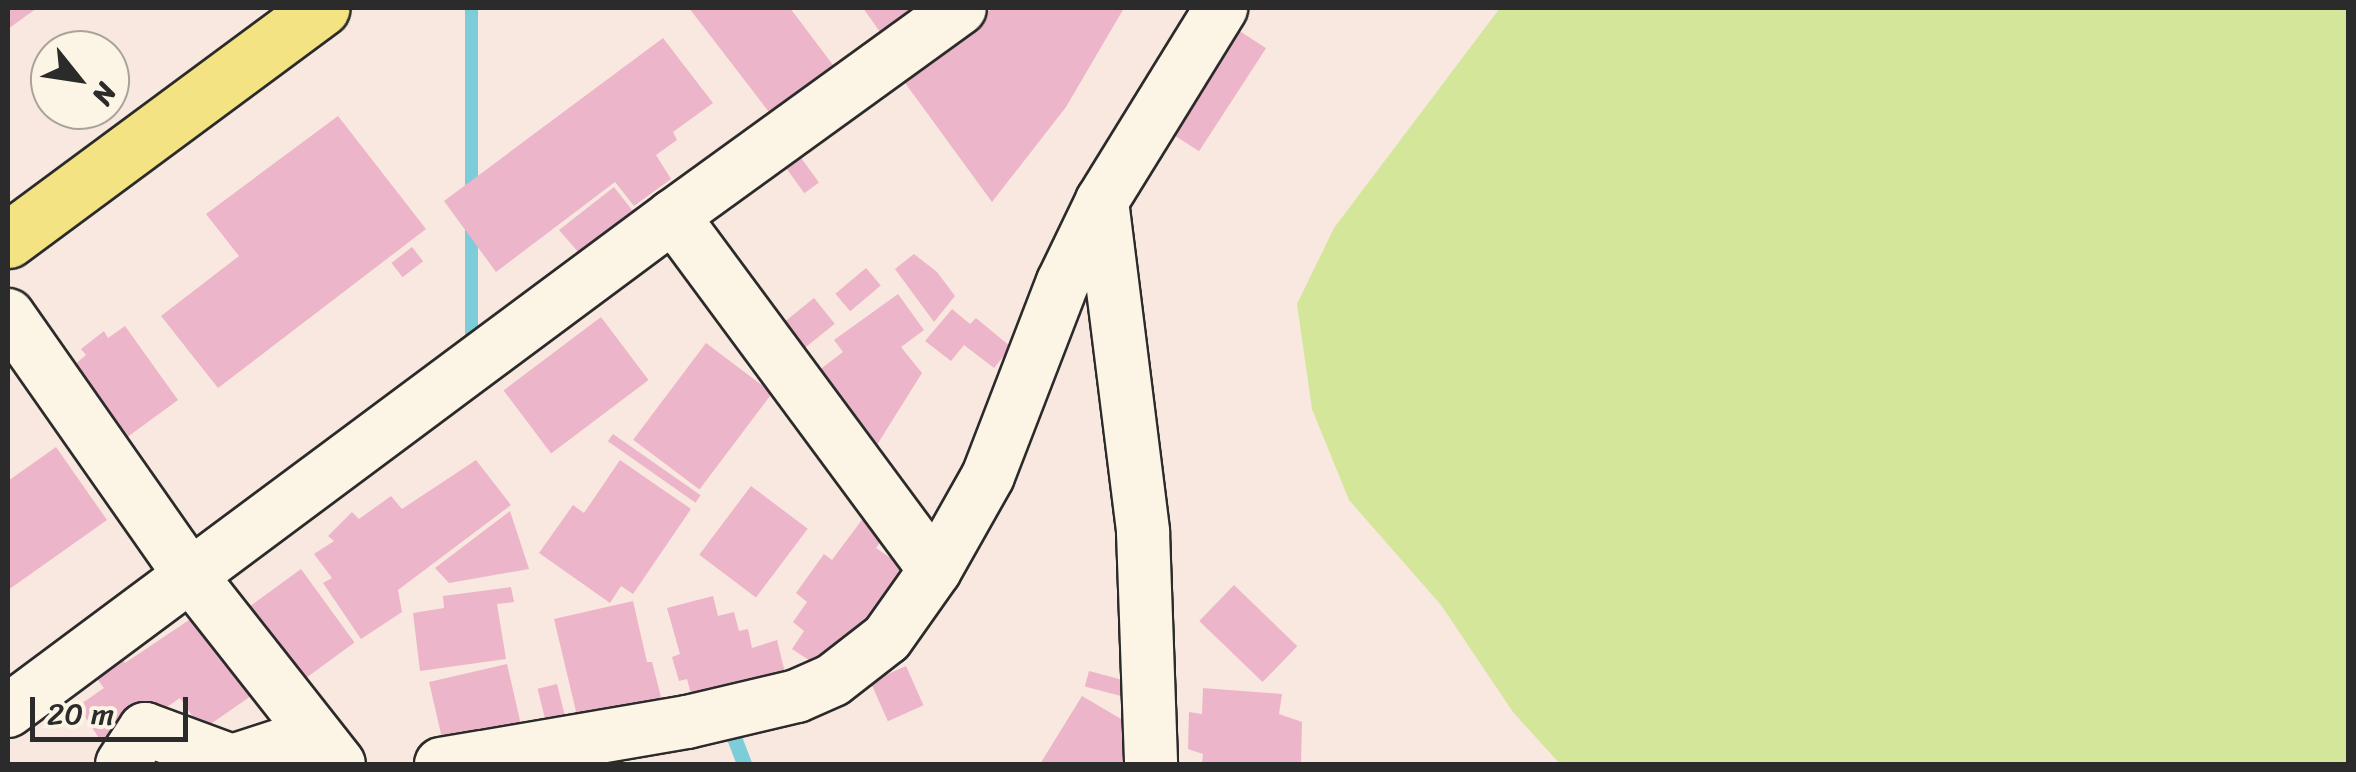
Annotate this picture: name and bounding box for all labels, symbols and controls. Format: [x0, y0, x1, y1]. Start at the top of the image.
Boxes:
north arrow [30, 30, 130, 130]
text: N [79, 74, 131, 115]
scale bar [35, 677, 192, 739]
text: 20 m [47, 687, 114, 741]

